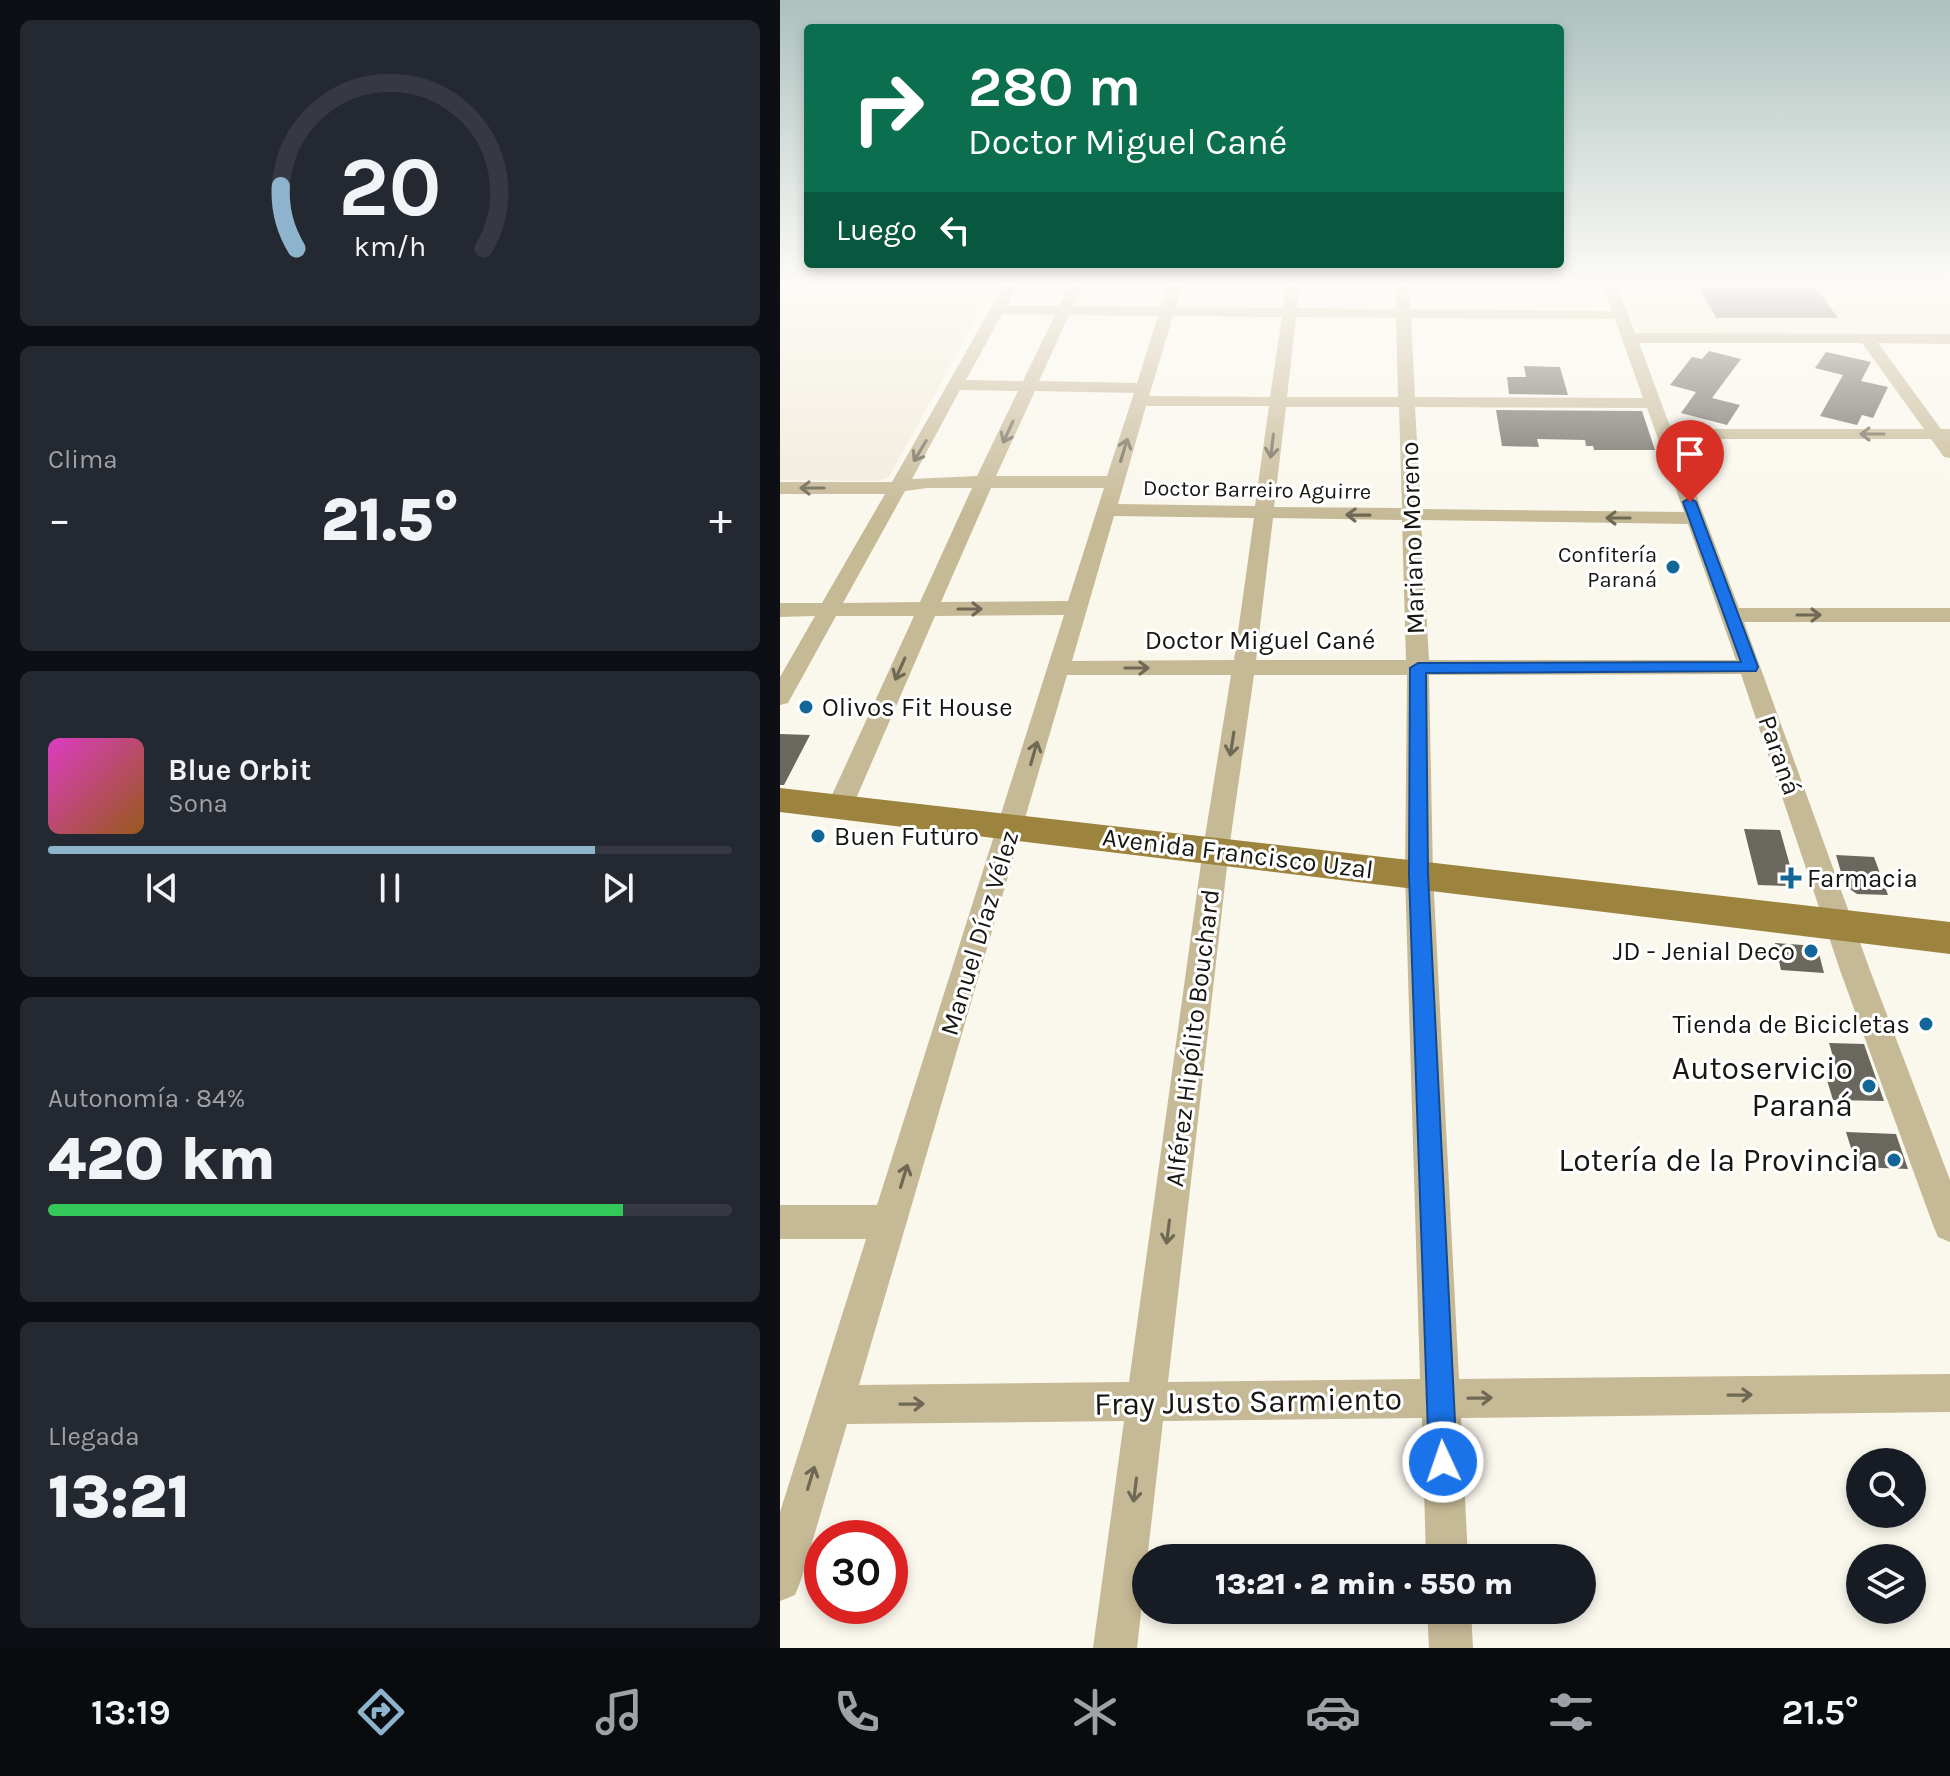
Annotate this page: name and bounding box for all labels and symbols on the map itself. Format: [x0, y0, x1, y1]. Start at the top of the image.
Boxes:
one-way arrow [1000, 420, 1015, 444]
pin [1656, 420, 1724, 502]
one-way arrow [1859, 426, 1886, 442]
one-way arrow [1265, 432, 1280, 459]
one-way arrow [1117, 438, 1132, 464]
one-way arrow [911, 440, 927, 463]
street label: Mariano Moreno [1394, 441, 1431, 635]
street label: Doctor Barreiro Aguirre [1143, 475, 1371, 505]
one-way arrow [799, 480, 826, 496]
one-way arrow [1345, 507, 1372, 523]
one-way arrow [1605, 510, 1632, 526]
place label: Confitería Paraná [1558, 542, 1657, 593]
marker: Confitería Paraná [1664, 558, 1682, 576]
one-way arrow [956, 601, 983, 617]
one-way arrow [1795, 607, 1822, 623]
street label: Doctor Miguel Cané [1145, 625, 1375, 656]
one-way arrow [892, 656, 907, 681]
one-way arrow [1123, 660, 1150, 676]
place label: Olivos Fit House [822, 692, 1013, 723]
marker: Olivos Fit House [797, 698, 815, 716]
street label: Paraná [1751, 711, 1808, 799]
one-way arrow [1224, 731, 1239, 756]
one-way arrow [1028, 741, 1042, 766]
place label: Buen Futuro [834, 821, 979, 852]
street label: Avenida Francisco Uzal [1101, 821, 1375, 885]
marker: Buen Futuro [809, 827, 827, 845]
street label: Manuel Díaz Vélez [934, 827, 1025, 1039]
place label: Farmacia [1807, 863, 1918, 894]
marker: Farmacia [1782, 869, 1800, 887]
street label: Alférez Hipólito Bouchard [1159, 887, 1226, 1189]
place label: JD - Jenial Deco [1613, 936, 1795, 967]
marker: JD - Jenial Deco [1802, 942, 1820, 960]
place label: Tienda de Bicicletas [1673, 1009, 1910, 1040]
marker: Tienda de Bicicletas [1917, 1015, 1935, 1033]
place label: Autoservicio Paraná [1672, 1050, 1853, 1124]
marker: Autoservicio Paraná [1860, 1077, 1878, 1095]
place label: Lotería de la Provincia [1558, 1142, 1878, 1179]
marker: Lotería de la Provincia [1885, 1151, 1903, 1169]
one-way arrow [898, 1164, 913, 1189]
one-way arrow [1160, 1219, 1175, 1245]
street label: Fray Justo Sarmiento [1094, 1380, 1402, 1423]
one-way arrow [1726, 1387, 1753, 1403]
one-way arrow [1466, 1390, 1493, 1406]
one-way arrow [898, 1396, 925, 1412]
position arrow [1401, 1420, 1485, 1504]
one-way arrow [804, 1466, 819, 1492]
one-way arrow [1127, 1477, 1142, 1503]
speed limit sign: 30 [804, 1520, 908, 1624]

